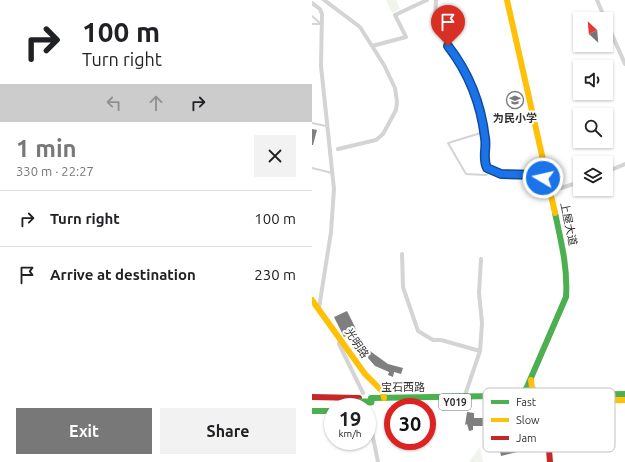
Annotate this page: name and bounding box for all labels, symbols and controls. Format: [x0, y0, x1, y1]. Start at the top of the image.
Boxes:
pin [431, 5, 465, 46]
icon: arrive [437, 11, 459, 33]
north arrow [573, 12, 613, 52]
map controls [573, 12, 613, 196]
icon: right [16, 16, 68, 68]
text: 100 m [82, 16, 160, 47]
text: Turn right [82, 49, 162, 69]
button: sound [573, 60, 613, 100]
school or university icon: 为民小学 [505, 90, 525, 110]
icon: left [103, 92, 125, 114]
icon: ahead [145, 92, 167, 114]
icon: right [187, 92, 209, 114]
button: search [573, 108, 613, 148]
place label: 为民小学 [493, 112, 537, 124]
text: 1 min [16, 135, 77, 162]
button: close [254, 135, 296, 177]
button: layers [573, 156, 613, 196]
position arrow [522, 157, 564, 199]
text: 330 m · 22:27 [16, 164, 94, 178]
street label: 上屋大道 [559, 201, 579, 247]
icon: right [16, 208, 38, 230]
text: Turn right [50, 210, 120, 227]
text: 100 m [254, 210, 296, 227]
icon: arrive [16, 264, 38, 286]
text: Arrive at destination [50, 266, 196, 283]
text: 230 m [254, 266, 296, 283]
street label: 光明路 [343, 326, 371, 360]
street label: 宝石西路 [381, 381, 425, 393]
legend [483, 388, 615, 452]
road number: Y019 [439, 394, 471, 410]
text: Fast [516, 396, 537, 408]
speed limit sign: 30 [384, 398, 436, 450]
text: 19 [339, 407, 361, 430]
button: Exit [16, 408, 152, 454]
button: Share [160, 408, 296, 454]
text: Slow [516, 414, 540, 426]
text: km/h [338, 428, 362, 439]
text: Jam [516, 432, 537, 444]

